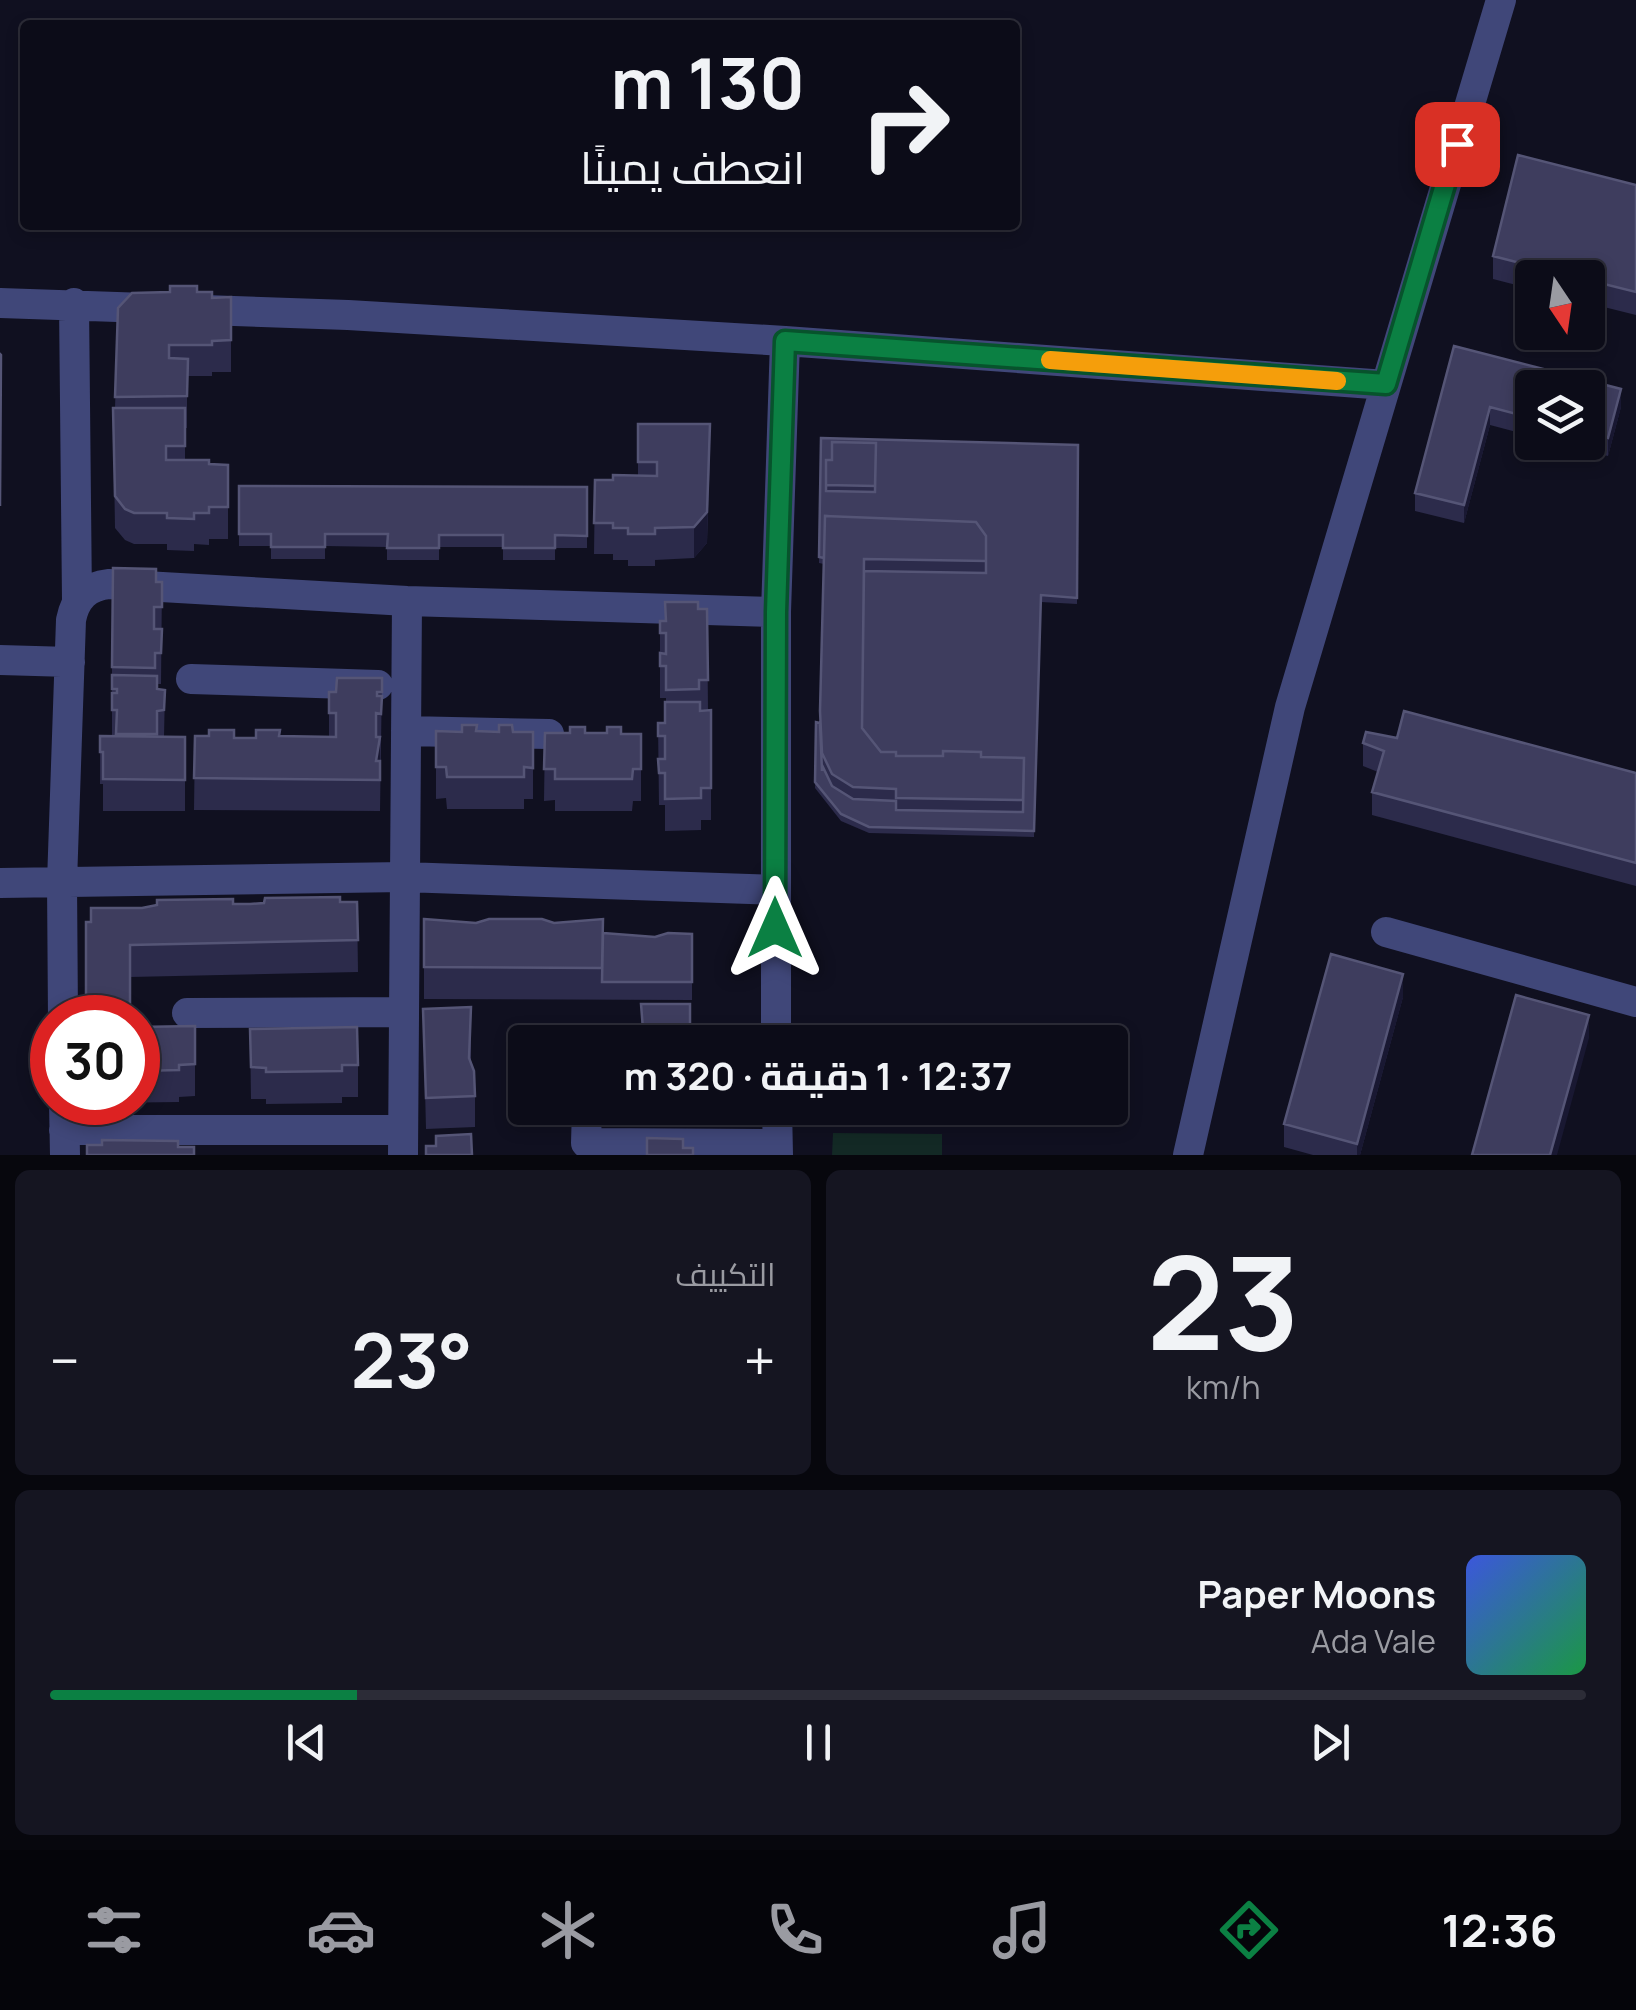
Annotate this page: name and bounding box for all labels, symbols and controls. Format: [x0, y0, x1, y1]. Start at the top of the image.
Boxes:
text: 130 m [611, 34, 805, 130]
icon: right [840, 60, 970, 190]
pin [1415, 102, 1500, 187]
icon: arrive [1430, 117, 1485, 172]
text: انعطف يمينًا [580, 136, 805, 198]
north arrow [1515, 260, 1605, 350]
map controls [1515, 260, 1605, 460]
button: layers [1515, 370, 1605, 460]
position arrow [723, 876, 827, 980]
speed limit sign: 30 [30, 995, 160, 1125]
text: 12:37 · 1 دقيقة · 320 m [624, 1049, 1012, 1101]
text: 23 [1147, 1211, 1300, 1389]
text: التكييف [675, 1252, 776, 1296]
text: 23° [351, 1308, 473, 1411]
text: − [50, 1322, 80, 1398]
text: + [744, 1322, 775, 1398]
text: km/h [1186, 1365, 1260, 1409]
text: Paper Moons [1198, 1567, 1436, 1619]
text: Ada Vale [1311, 1619, 1436, 1663]
icon: previous [279, 1715, 334, 1770]
icon: pause [791, 1715, 846, 1770]
icon: next [1303, 1715, 1358, 1770]
icon: filters [79, 1895, 149, 1965]
icon: car [306, 1895, 376, 1965]
icon: climate [533, 1895, 603, 1965]
icon: phone [760, 1895, 830, 1965]
icon: music [987, 1895, 1057, 1965]
icon: directions [1214, 1895, 1284, 1965]
text: 12:36 [1441, 1899, 1557, 1961]

